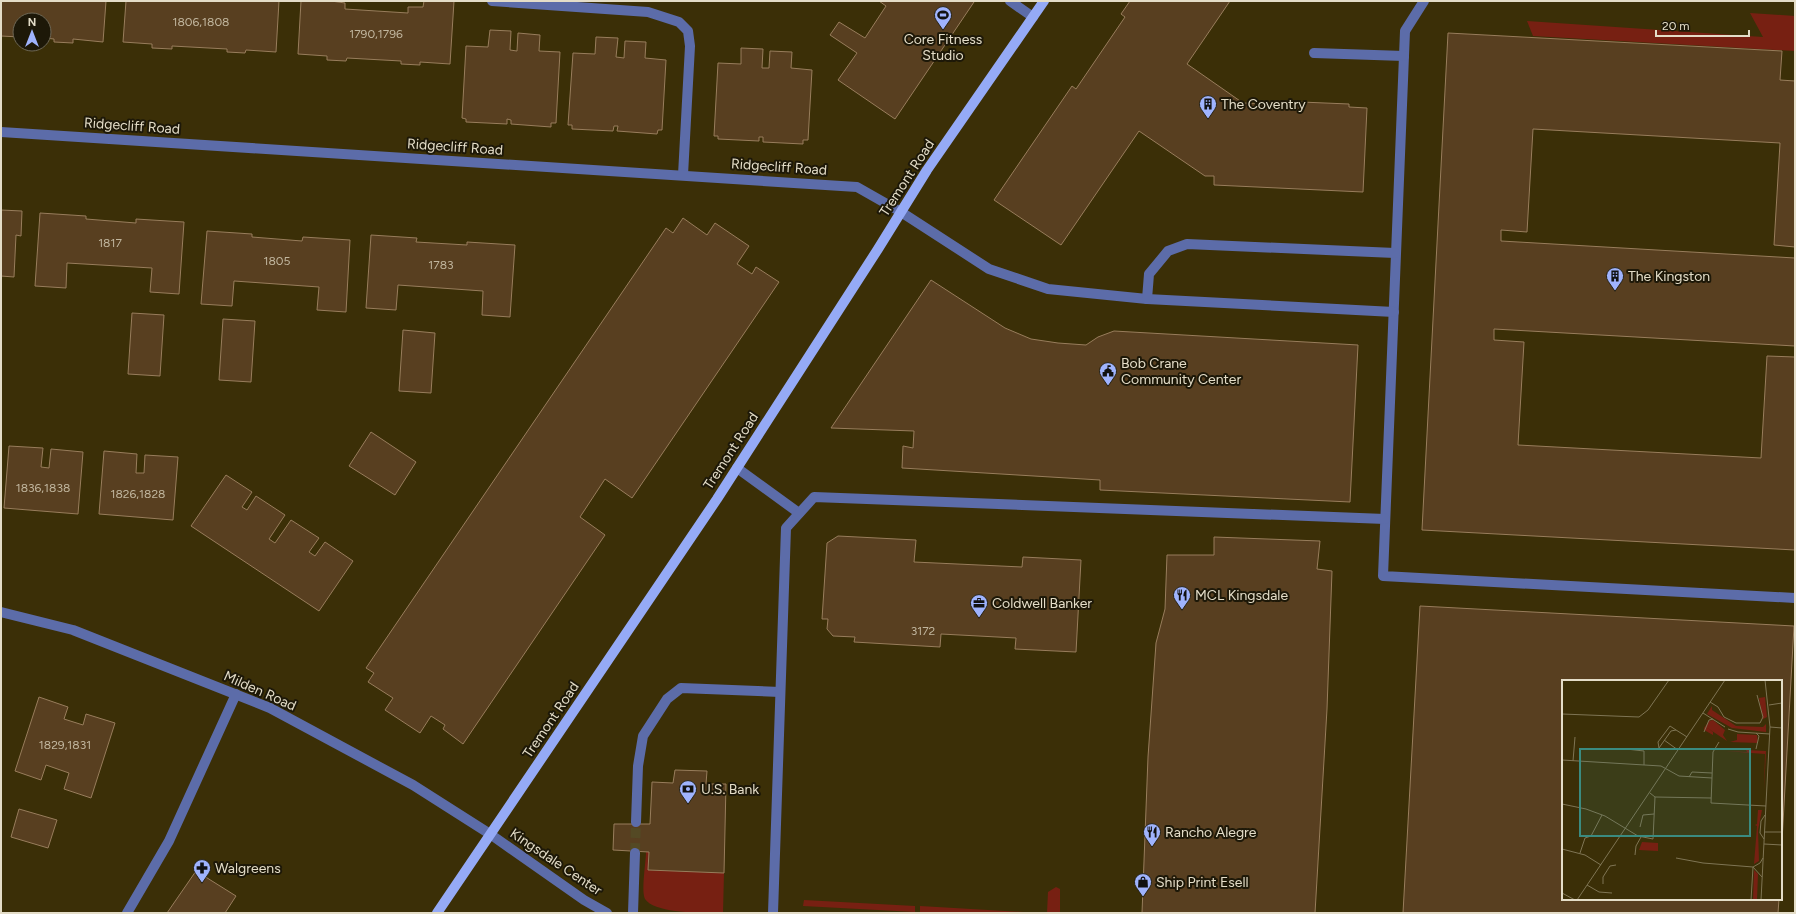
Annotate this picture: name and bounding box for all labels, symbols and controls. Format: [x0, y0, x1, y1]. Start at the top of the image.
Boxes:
sports icon: Core Fitness Studio [933, 5, 953, 30]
north arrow [12, 12, 52, 52]
scale bar [1656, 12, 1749, 38]
house number: 1806,1808 [173, 15, 229, 29]
text: N [28, 16, 36, 29]
text: 20 m [1662, 19, 1690, 33]
house number: 1790,1796 [349, 27, 403, 41]
place label: Core Fitness Studio [904, 31, 982, 64]
building icon: The Coventry [1198, 94, 1218, 119]
place label: The Coventry [1221, 96, 1306, 113]
street label: Ridgecliff Road [84, 114, 180, 138]
street label: Ridgecliff Road [407, 135, 503, 159]
street label: Tremont Road [876, 136, 938, 220]
street label: Ridgecliff Road [731, 155, 827, 179]
house number: 1817 [98, 236, 122, 250]
house number: 1805 [264, 254, 291, 268]
house number: 1783 [428, 258, 454, 272]
building icon: The Kingston [1605, 266, 1625, 291]
place label: The Kingston [1628, 268, 1710, 285]
place label: Bob Crane Community Center [1121, 355, 1241, 388]
public building icon: Bob Crane Community Center [1098, 361, 1118, 386]
street label: Tremont Road [700, 409, 762, 493]
house number: 1836,1838 [16, 481, 70, 495]
house number: 1826,1828 [111, 487, 165, 501]
restaurant icon: MCL Kingsdale [1172, 585, 1192, 610]
place label: MCL Kingsdale [1195, 587, 1288, 604]
office icon: Coldwell Banker [969, 593, 989, 618]
place label: Coldwell Banker [992, 595, 1092, 612]
house number: 3172 [911, 624, 935, 638]
street label: Milden Road [221, 667, 299, 715]
street label: Tremont Road [519, 679, 583, 761]
inset map [1562, 680, 1782, 900]
house number: 1829,1831 [39, 738, 91, 752]
bank icon: U.S. Bank [678, 779, 698, 804]
place label: U.S. Bank [701, 781, 759, 798]
restaurant icon: Rancho Alegre [1142, 822, 1162, 847]
place label: Rancho Alegre [1165, 824, 1257, 841]
street label: Kingsdale Center [507, 825, 605, 899]
pharmacy icon: Walgreens [192, 858, 212, 883]
place label: Walgreens [215, 860, 281, 877]
shop icon: Ship Print Esell [1133, 872, 1153, 897]
place label: Ship Print Esell [1156, 874, 1249, 891]

